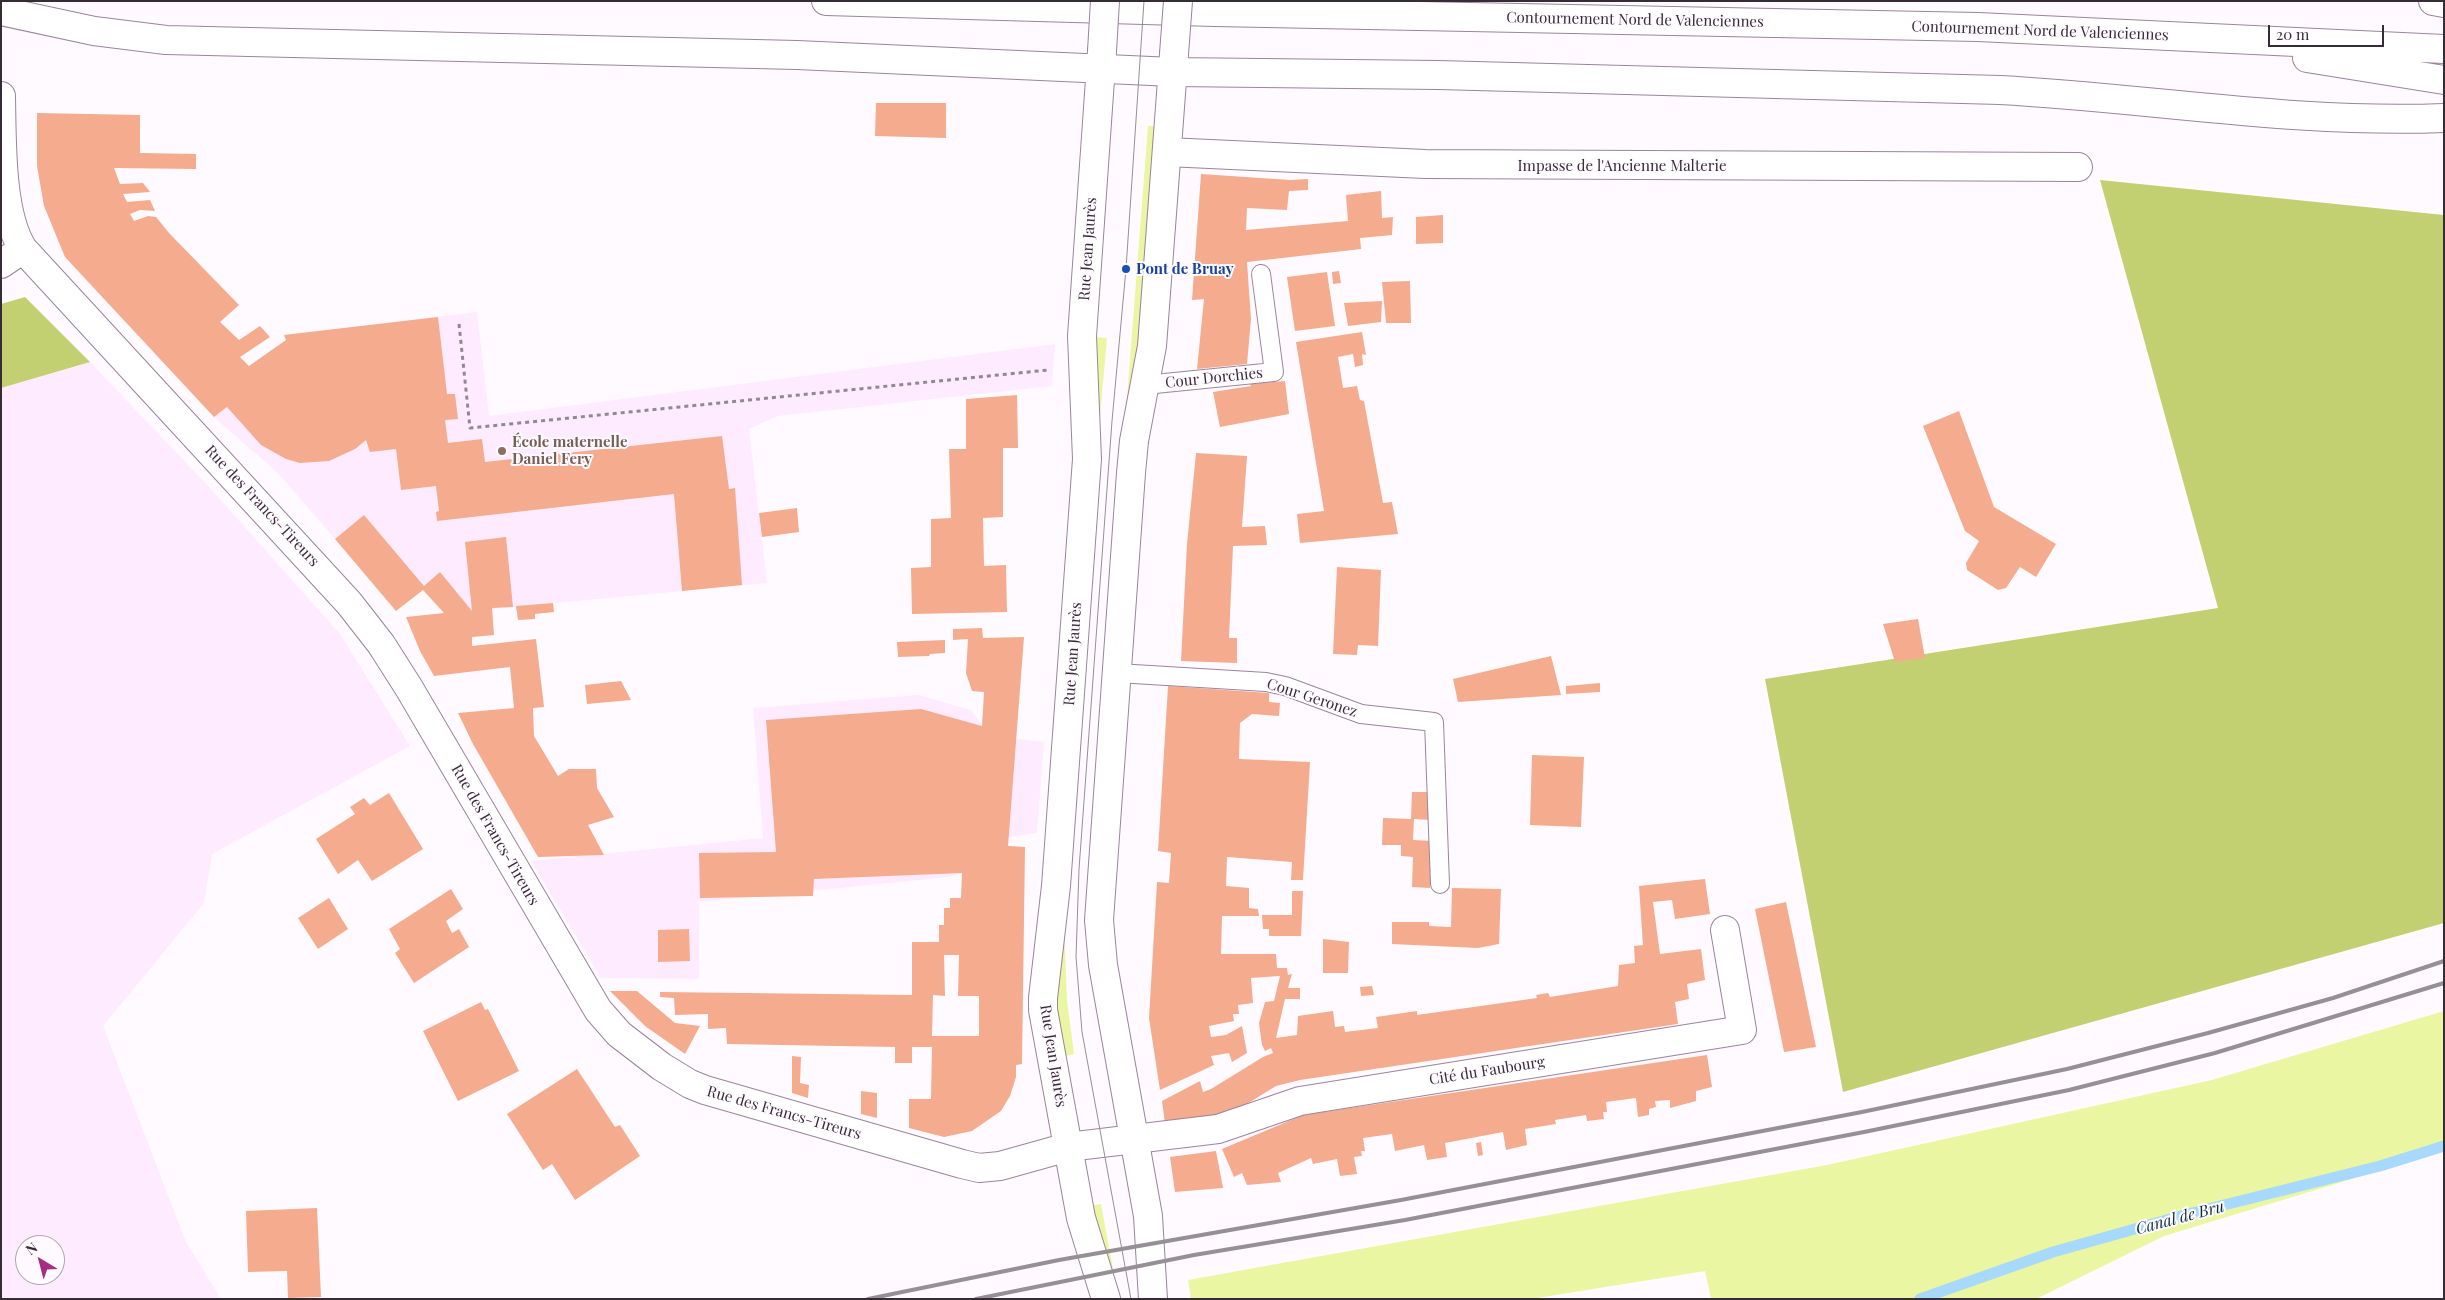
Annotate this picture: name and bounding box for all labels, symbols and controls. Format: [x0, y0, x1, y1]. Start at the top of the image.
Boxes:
street label: Contournement Nord de Valenciennes [1506, 9, 1764, 31]
scale bar [2270, 15, 2386, 47]
street label: Contournement Nord de Valenciennes [1911, 18, 2169, 44]
text: 20 m [2276, 24, 2309, 44]
street label: Impasse de l'Ancienne Malterie [1518, 157, 1726, 175]
street label: Rue Jean Jaurès [1075, 197, 1101, 301]
place label: Pont de Bruay [1136, 260, 1233, 278]
marker: Pont de Bruay [1120, 263, 1132, 275]
street label: Cour Dorchies [1164, 364, 1264, 392]
place label: École maternelle Daniel Fery [512, 433, 627, 468]
street label: Rue des Francs-Tireurs [201, 442, 323, 570]
marker: École maternelle Daniel Fery [496, 445, 508, 457]
street label: Rue Jean Jaurès [1060, 602, 1086, 706]
street label: Cour Geronez [1264, 675, 1360, 721]
street label: Rue des Francs-Tireurs [447, 761, 543, 909]
street label: Rue Jean Jaurès [1036, 1003, 1070, 1109]
street label: Cité du Faubourg [1428, 1053, 1546, 1089]
street label: Rue des Francs-Tireurs [705, 1082, 863, 1144]
water label: Canal de Bru [2134, 1197, 2226, 1239]
north arrow [15, 1235, 65, 1285]
text: N [22, 1238, 41, 1259]

